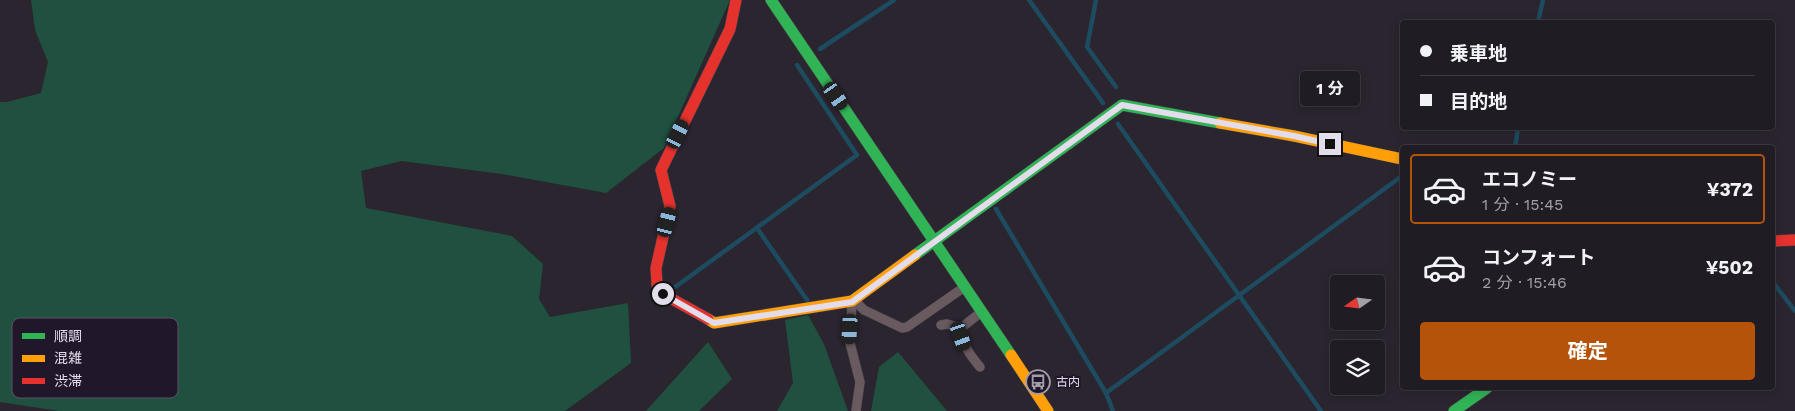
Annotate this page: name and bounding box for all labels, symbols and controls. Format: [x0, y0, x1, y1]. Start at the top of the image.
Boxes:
text: 乗車地 [1450, 42, 1507, 65]
callout: 1 分 [1300, 72, 1360, 106]
car [821, 79, 850, 113]
text: 1 分 [1316, 79, 1344, 98]
text: 目的地 [1450, 90, 1507, 113]
car [664, 117, 691, 151]
route end [1319, 133, 1341, 155]
icon: car [1422, 167, 1467, 212]
text: エコノミー [1482, 168, 1577, 191]
text: ¥372 [1707, 178, 1753, 201]
text: 1 分 · 15:45 [1482, 195, 1563, 214]
car [656, 206, 677, 238]
icon: car [1422, 245, 1467, 290]
text: コンフォート [1482, 246, 1595, 269]
text: ¥502 [1706, 256, 1753, 279]
text: 2 分 · 15:46 [1482, 273, 1567, 292]
north arrow [1330, 275, 1385, 330]
map controls [1330, 275, 1385, 395]
route start [652, 283, 674, 305]
car [841, 314, 858, 344]
legend [12, 318, 178, 398]
car [949, 319, 972, 353]
button: 確定 [1420, 322, 1755, 380]
text: 順調 [54, 328, 82, 344]
button: layers [1330, 340, 1385, 395]
text: 混雑 [54, 350, 82, 366]
bus stop icon: 古内 [1025, 369, 1051, 395]
text: 渋滞 [54, 373, 82, 389]
place label: 古内 [1056, 375, 1080, 389]

